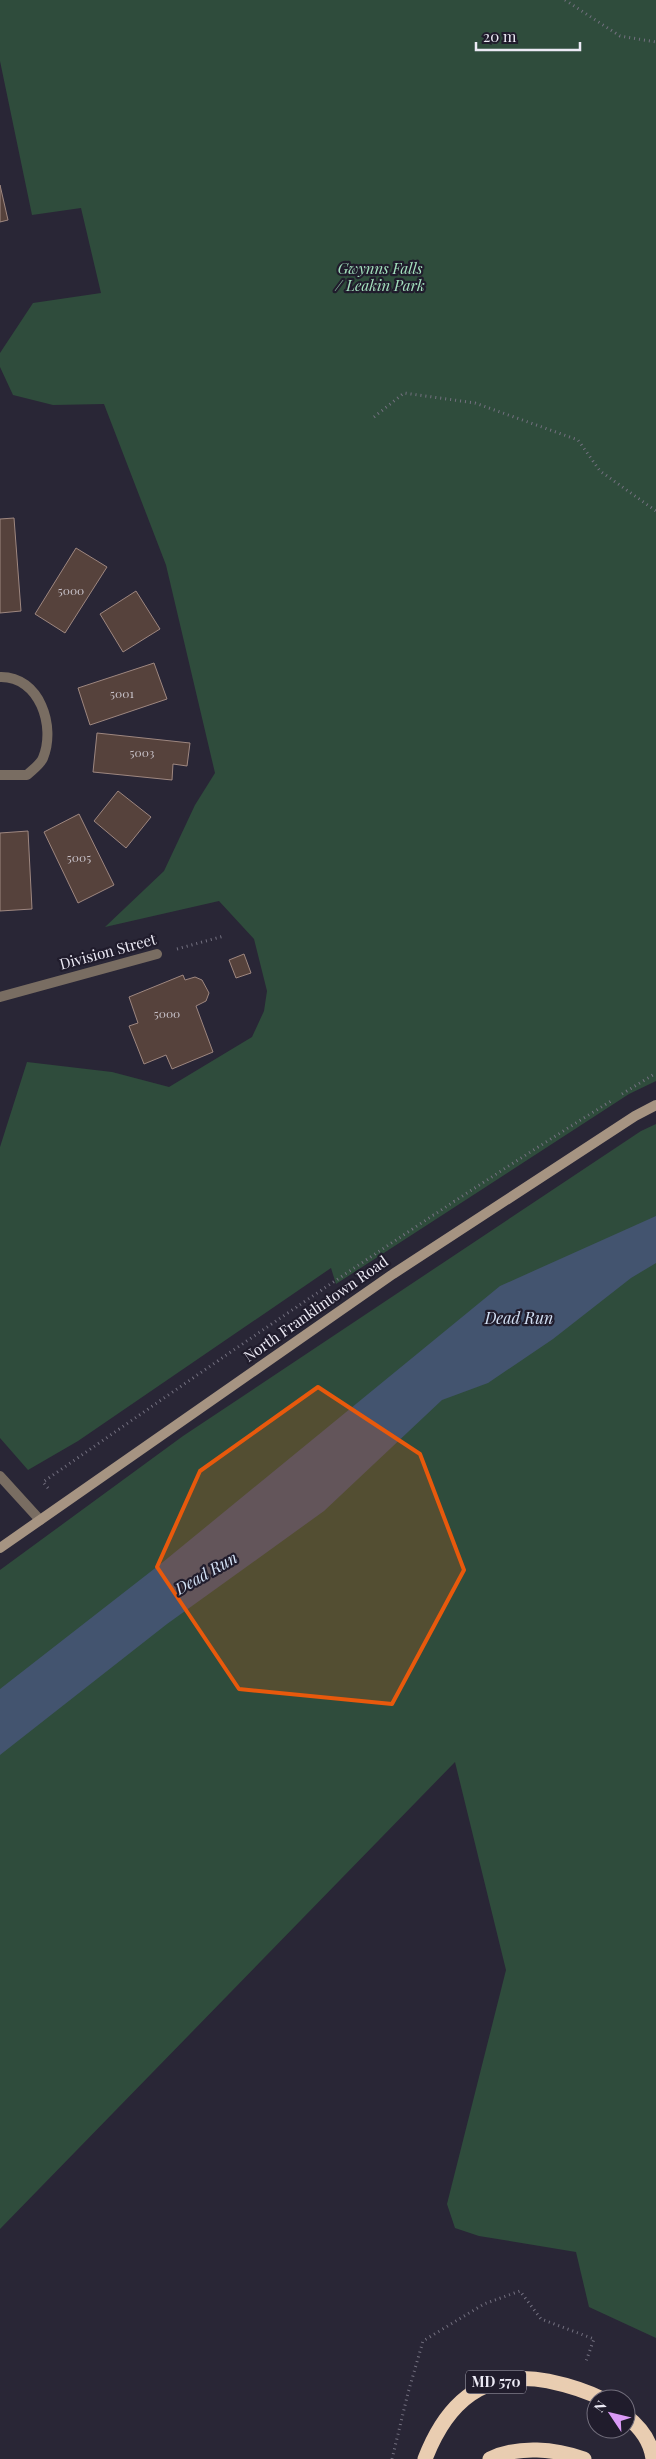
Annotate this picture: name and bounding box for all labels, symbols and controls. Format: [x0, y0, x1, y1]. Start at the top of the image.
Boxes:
scale bar [476, 20, 580, 52]
text: 20 m [483, 26, 517, 46]
park label: Gwynns Falls / Leakin Park [334, 258, 425, 295]
house number: 5000 [58, 582, 84, 598]
house number: 5001 [110, 685, 134, 701]
house number: 5003 [130, 744, 154, 760]
house number: 5005 [67, 849, 91, 865]
street label: Division Street [57, 928, 159, 974]
house number: 5000 [154, 1005, 180, 1021]
street label: North Franklintown Road [239, 1251, 392, 1366]
water label: Dead Run [484, 1307, 553, 1328]
water label: Dead Run [170, 1546, 241, 1599]
road number: MD 570 [466, 2370, 526, 2394]
north arrow [586, 2389, 636, 2439]
text: N [589, 2397, 611, 2416]

